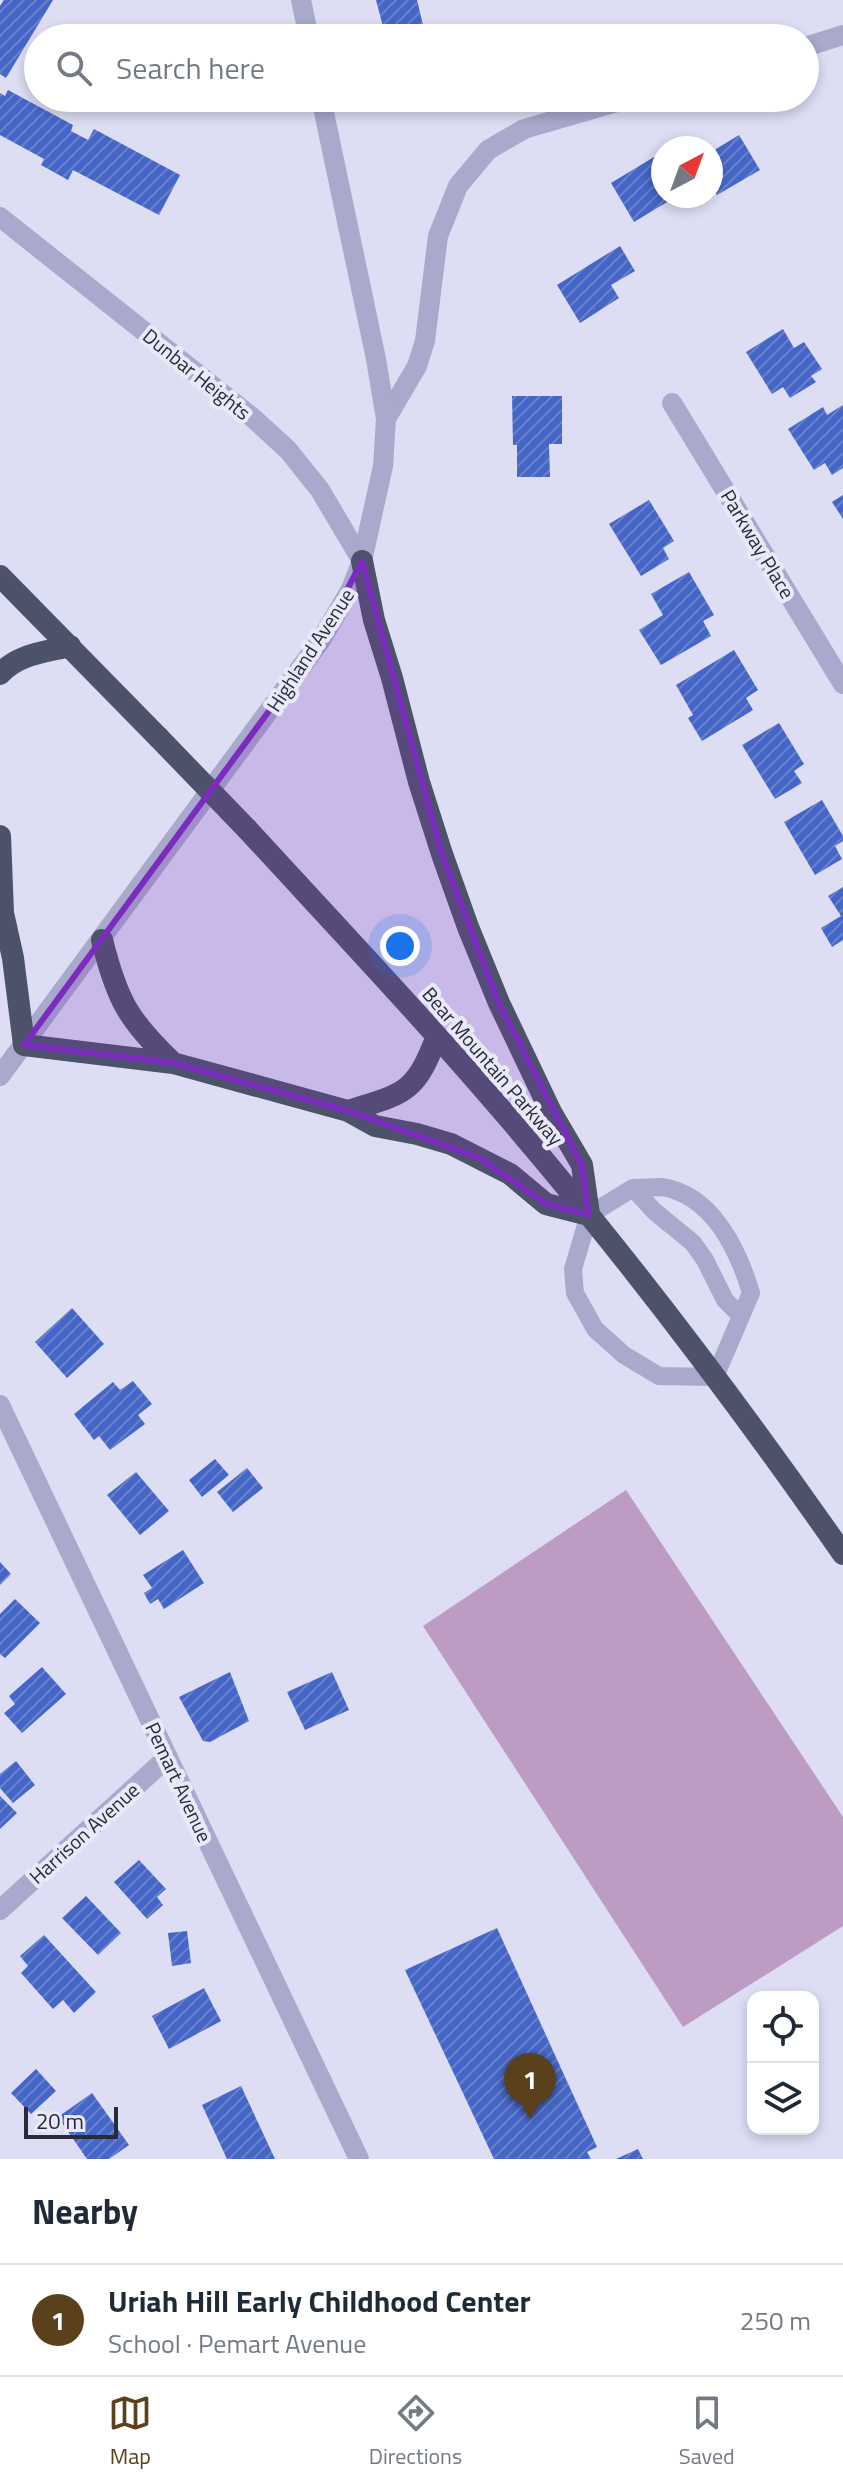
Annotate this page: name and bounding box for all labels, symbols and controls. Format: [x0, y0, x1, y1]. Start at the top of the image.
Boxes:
search box [24, 24, 819, 112]
text: Search here [116, 45, 265, 91]
icon: search [52, 46, 96, 90]
north arrow [651, 136, 723, 208]
street label: Dunbar Heights [136, 321, 258, 427]
street label: Parkway Place [713, 483, 803, 605]
street label: Highland Avenue [258, 582, 362, 718]
your location [380, 926, 420, 966]
street label: Bear Mountain Parkway [415, 980, 571, 1153]
street label: Pemart Avenue [138, 1717, 220, 1847]
street label: Harrison Avenue [22, 1775, 146, 1891]
map controls [747, 1991, 819, 2135]
button: locate [747, 1991, 819, 2063]
pin: 1 [504, 2053, 556, 2119]
button: layers [747, 2063, 819, 2135]
scale bar [24, 2103, 118, 2139]
text: 20 m [36, 2104, 84, 2138]
text: Nearby [32, 2185, 138, 2237]
text: Uriah Hill Early Childhood Center [108, 2278, 531, 2324]
text: 1 [51, 2301, 65, 2340]
text: 250 m [740, 2301, 811, 2340]
text: School · Pemart Avenue [108, 2324, 366, 2363]
tab: Map [108, 2391, 152, 2473]
tab: Directions [369, 2391, 462, 2473]
tab: Saved [679, 2391, 735, 2473]

